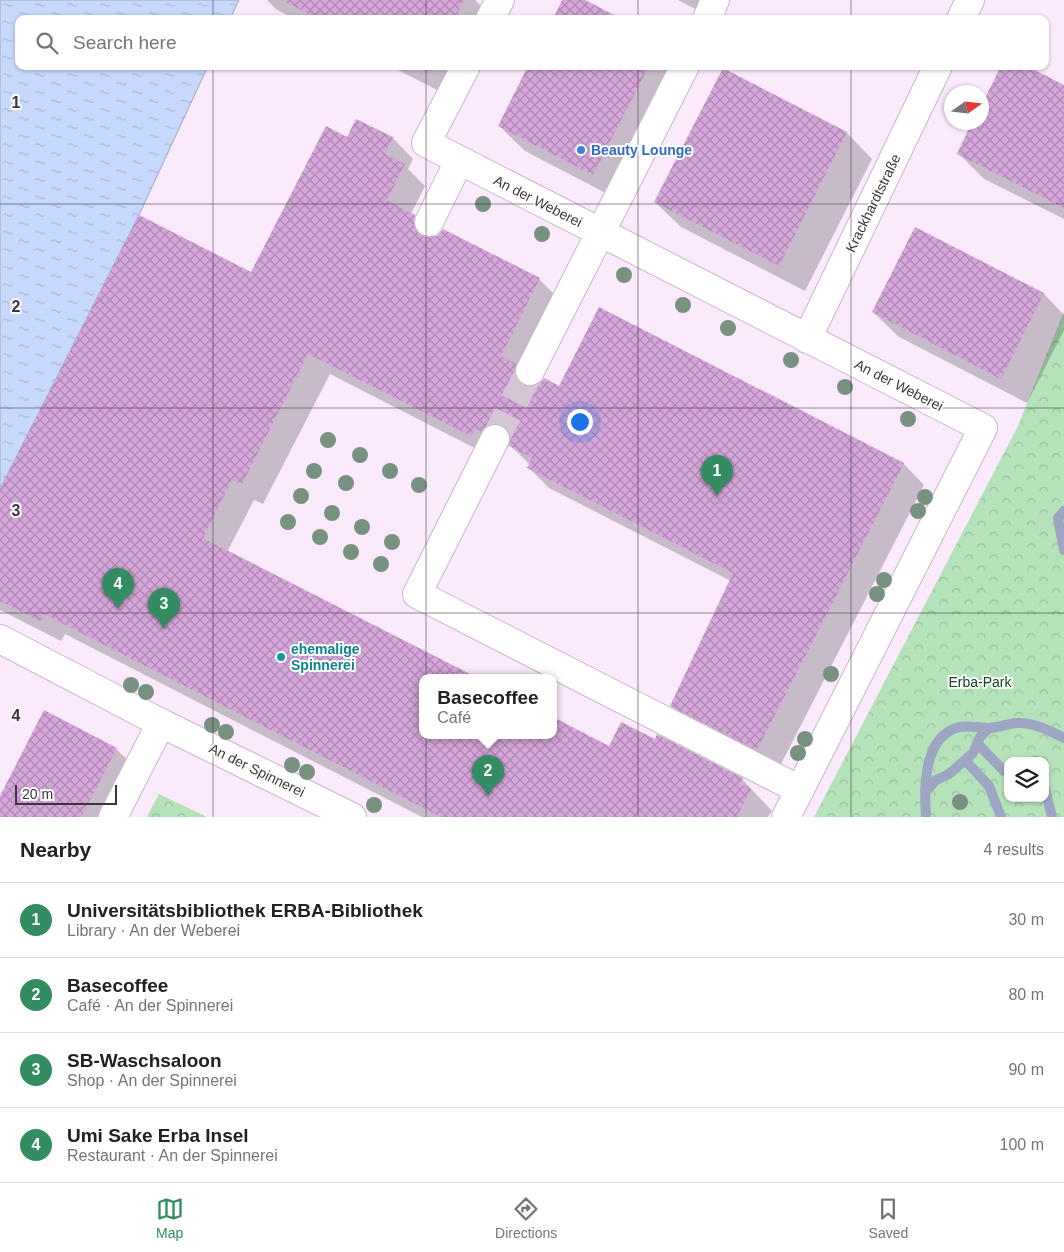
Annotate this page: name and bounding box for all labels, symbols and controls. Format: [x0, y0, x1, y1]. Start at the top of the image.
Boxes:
search box [15, 15, 1049, 70]
icon: search [33, 29, 61, 57]
text: Search here [73, 32, 177, 53]
north arrow [944, 85, 989, 130]
text: 1 [12, 94, 21, 111]
place label: Beauty Lounge [591, 142, 692, 158]
marker: Beauty Lounge [575, 144, 587, 156]
street label: Krackhardtstraße [842, 151, 904, 255]
street label: An der Weberei [491, 172, 585, 230]
text: 2 [12, 298, 21, 315]
street label: An der Weberei [852, 356, 946, 414]
your location [567, 409, 593, 435]
pin: 1 [701, 455, 733, 496]
text: 3 [12, 502, 21, 519]
pin: 4 [102, 568, 134, 609]
pin: 3 [148, 588, 180, 629]
place label: ehemalige Spinnerei [291, 641, 360, 673]
marker: ehemalige Spinnerei [275, 651, 287, 663]
popup [419, 674, 557, 739]
park label: Erba-Park [948, 674, 1013, 690]
text: Basecoffee [437, 687, 539, 708]
text: 4 [12, 707, 21, 724]
text: Café [437, 709, 471, 726]
street label: An der Spinnerei [207, 740, 307, 800]
pin: 2 [472, 755, 504, 796]
map controls [1004, 757, 1049, 802]
button: layers [1004, 757, 1049, 802]
scale bar [15, 782, 118, 805]
text: 20 m [22, 786, 53, 802]
text: Nearby [20, 838, 91, 861]
text: 4 results [984, 841, 1044, 858]
text: Universitätsbibliothek ERBA-Bibliothek [67, 900, 423, 921]
text: 1 [32, 911, 40, 928]
text: 30 m [1008, 911, 1044, 928]
text: Library · An der Weberei [67, 922, 240, 939]
text: Basecoffee [67, 975, 168, 996]
text: 2 [32, 986, 40, 1003]
text: 80 m [1008, 986, 1044, 1003]
text: Café · An der Spinnerei [67, 997, 233, 1014]
text: SB-Waschsaloon [67, 1050, 222, 1071]
text: 3 [32, 1061, 40, 1078]
text: 90 m [1008, 1061, 1044, 1078]
text: Shop · An der Spinnerei [67, 1072, 237, 1089]
text: Umi Sake Erba Insel [67, 1125, 249, 1146]
text: 4 [32, 1136, 40, 1153]
text: 100 m [1000, 1136, 1044, 1153]
text: Restaurant · An der Spinnerei [67, 1147, 278, 1164]
tab: Map [156, 1195, 184, 1241]
tab: Directions [495, 1195, 557, 1241]
tab: Saved [869, 1195, 908, 1241]

